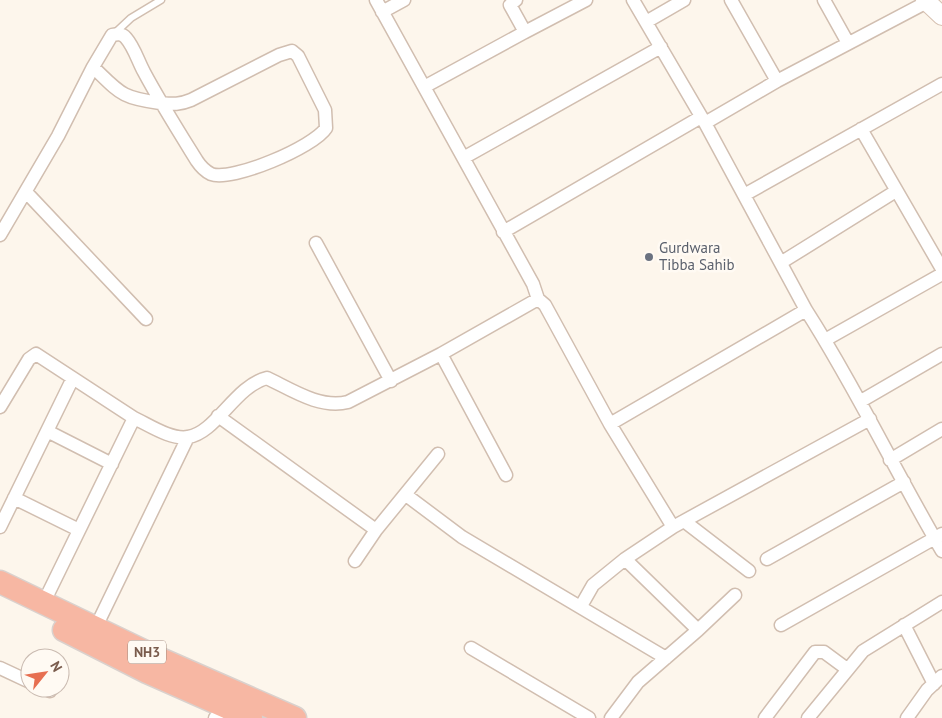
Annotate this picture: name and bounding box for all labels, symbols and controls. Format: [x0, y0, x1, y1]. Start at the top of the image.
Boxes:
place label: Gurdwara Tibba Sahib [659, 238, 735, 274]
marker: Gurdwara Tibba Sahib [643, 251, 655, 263]
road number: NH3 [128, 640, 166, 664]
north arrow [20, 648, 70, 698]
text: N [46, 658, 66, 675]

